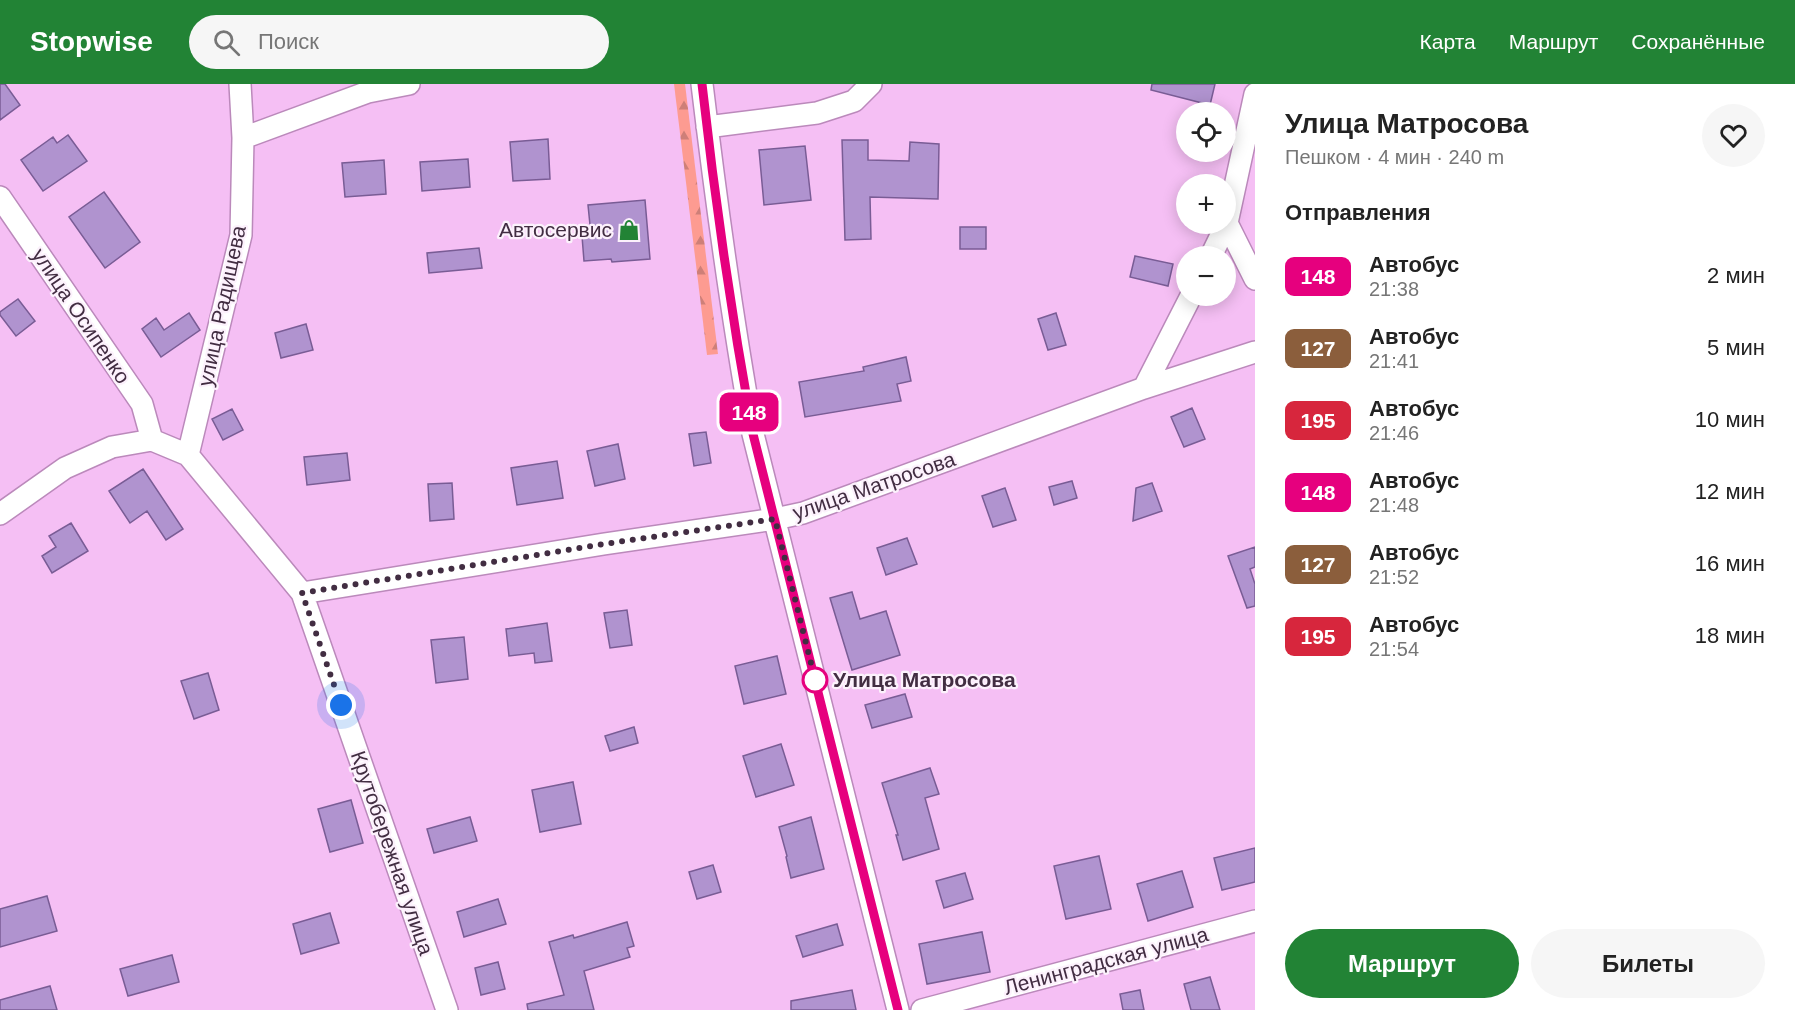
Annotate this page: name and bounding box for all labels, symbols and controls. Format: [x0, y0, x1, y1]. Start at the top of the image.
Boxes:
search box [189, 15, 609, 69]
text: Stopwise [30, 26, 153, 57]
icon: search [210, 26, 243, 59]
text: Поиск [258, 29, 319, 54]
text: Карта [1420, 30, 1476, 53]
text: Маршрут [1509, 30, 1598, 53]
text: Сохранённые [1631, 30, 1765, 53]
map controls [1176, 102, 1236, 306]
button: locate [1176, 102, 1236, 162]
button: heart [1702, 104, 1765, 167]
text: Улица Матросова [1285, 108, 1528, 139]
text: Пешком · 4 мин · 240 m [1285, 146, 1504, 168]
button: + [1176, 174, 1236, 234]
text: Отправления [1285, 200, 1431, 225]
place label: Автосервис [499, 218, 612, 241]
shop icon: Автосервис [617, 218, 641, 242]
street label: улица Радищева [193, 223, 250, 388]
street label: улица Осипенко [28, 244, 135, 388]
button: − [1176, 246, 1236, 306]
text: Автобус [1369, 252, 1459, 277]
text: 2 мин [1707, 263, 1765, 288]
text: 148 [1300, 265, 1336, 288]
text: 21:38 [1369, 278, 1419, 300]
text: Автобус [1369, 324, 1459, 349]
text: 5 мин [1707, 335, 1765, 360]
text: 127 [1300, 337, 1336, 360]
text: 21:41 [1369, 350, 1419, 372]
line badge: 148 [714, 392, 783, 432]
text: Автобус [1369, 396, 1459, 421]
text: 148 [731, 401, 767, 424]
text: 10 мин [1695, 407, 1765, 432]
text: 195 [1300, 409, 1336, 432]
text: 21:46 [1369, 422, 1419, 444]
street label: улица Матросова [789, 447, 958, 524]
text: Автобус [1369, 468, 1459, 493]
text: 12 мин [1695, 479, 1765, 504]
text: 148 [1300, 481, 1336, 504]
text: 21:48 [1369, 494, 1419, 516]
text: Автобус [1369, 540, 1459, 565]
text: 16 мин [1695, 551, 1765, 576]
text: 127 [1300, 553, 1336, 576]
text: 21:52 [1369, 566, 1419, 588]
text: Автобус [1369, 612, 1459, 637]
text: 18 мин [1695, 623, 1765, 648]
text: 195 [1300, 625, 1336, 648]
text: 21:54 [1369, 638, 1419, 660]
marker: Улица Матросова [802, 667, 828, 693]
place label: Улица Матросова [833, 668, 1016, 691]
your location [326, 690, 356, 720]
street label: Крутобережная улица [347, 748, 438, 958]
street label: Ленинградская улица [1001, 922, 1211, 999]
button: Маршрут [1285, 929, 1519, 998]
button: Билеты [1531, 929, 1765, 998]

